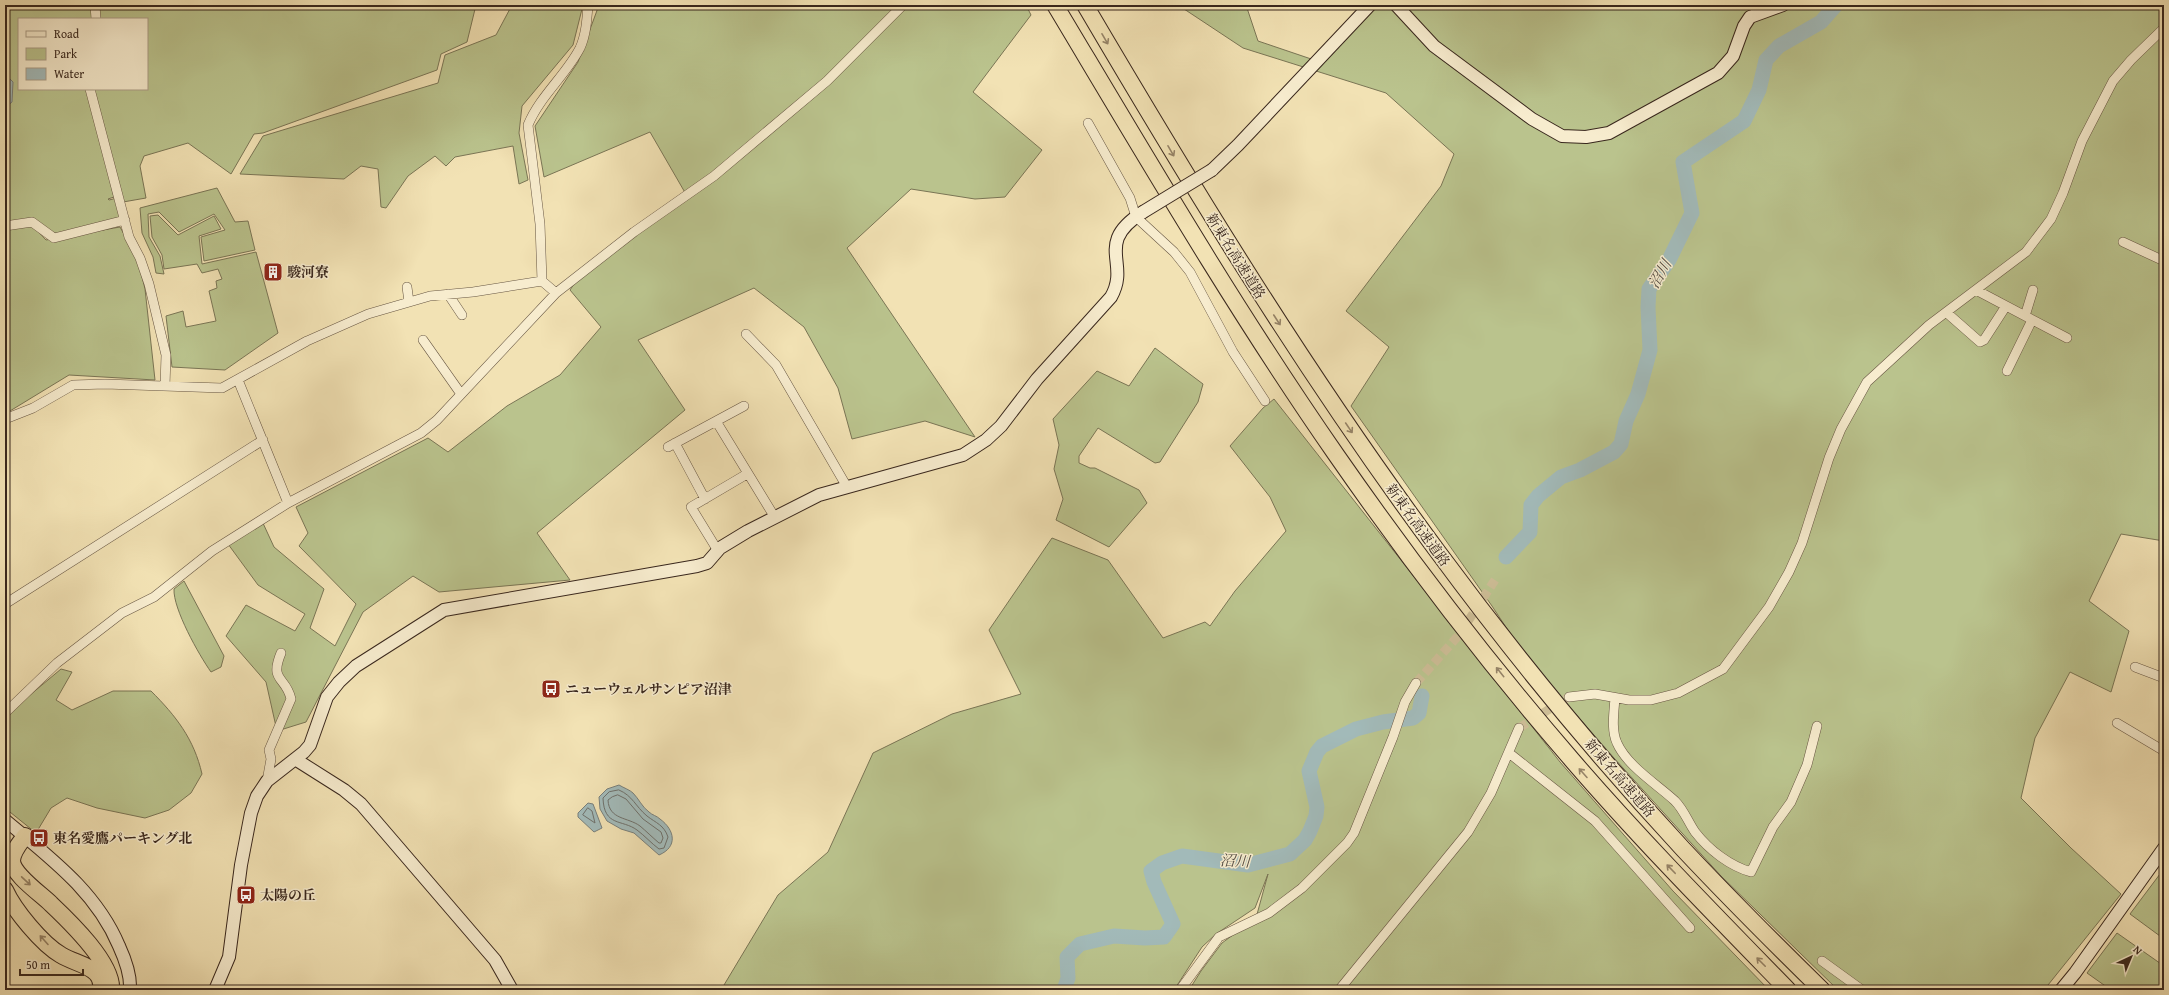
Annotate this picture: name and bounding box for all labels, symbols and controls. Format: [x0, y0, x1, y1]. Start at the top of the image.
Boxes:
legend [18, 18, 148, 90]
text: Road [54, 25, 80, 42]
one-way arrow [1101, 33, 1109, 45]
text: Park [54, 45, 78, 62]
text: Water [54, 65, 84, 82]
one-way arrow [1167, 145, 1175, 157]
street label: 新東名高速道路 [1202, 209, 1270, 303]
water label: 沼川 [1643, 254, 1677, 292]
building icon: 駿河寮 [262, 261, 284, 283]
place label: 駿河寮 [287, 262, 329, 282]
one-way arrow [1273, 314, 1281, 325]
one-way arrow [1345, 423, 1353, 434]
street label: 新東名高速道路 [1381, 479, 1455, 571]
one-way arrow [1496, 667, 1505, 678]
bus stop icon: ニューウェルサンピア沼津 [540, 678, 562, 700]
place label: ニューウェルサンピア沼津 [565, 679, 732, 699]
street label: 新東名高速道路 [1580, 734, 1660, 822]
one-way arrow [1579, 767, 1588, 778]
bus stop icon: 東名愛鷹パーキング北 [28, 827, 50, 849]
place label: 東名愛鷹パーキング北 [53, 828, 193, 848]
water label: 沼川 [1219, 849, 1253, 872]
one-way arrow [1666, 864, 1676, 874]
one-way arrow [21, 876, 31, 886]
bus stop icon: 太陽の丘 [235, 884, 257, 906]
place label: 太陽の丘 [260, 885, 316, 905]
one-way arrow [40, 936, 49, 946]
north arrow [2111, 937, 2151, 977]
text: N [2130, 941, 2147, 959]
scale bar [20, 951, 83, 977]
text: 50 m [26, 956, 50, 973]
one-way arrow [1756, 957, 1766, 967]

